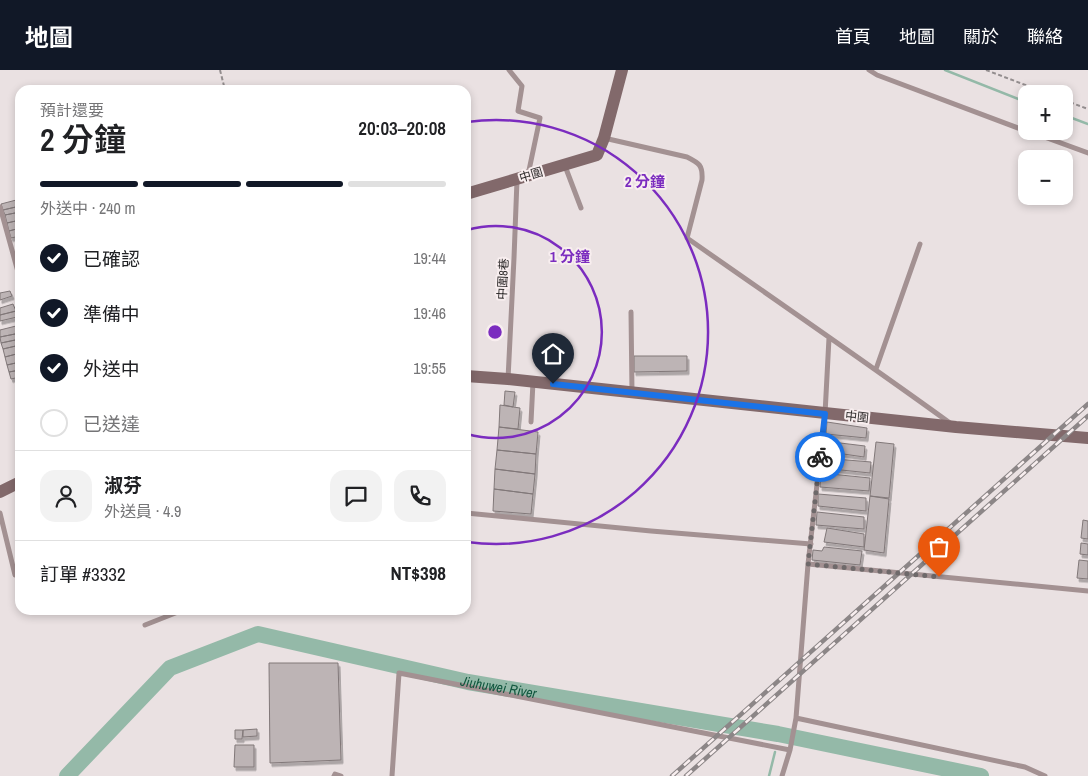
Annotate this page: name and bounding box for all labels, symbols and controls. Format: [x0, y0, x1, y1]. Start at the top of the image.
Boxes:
text: 地圖 [25, 21, 73, 53]
text: 首頁 [835, 24, 871, 49]
text: 地圖 [899, 24, 935, 49]
text: 關於 [963, 24, 999, 49]
text: 聯絡 [1027, 24, 1063, 49]
map controls [1018, 85, 1073, 205]
button: + [1018, 85, 1073, 140]
text: 預計還要 [40, 99, 104, 121]
text: 20:03–20:08 [358, 115, 446, 141]
text: 2 分鐘 [40, 118, 126, 161]
button: − [1018, 150, 1073, 205]
street label: 中圍 [517, 164, 545, 186]
text: 2 分鐘 [625, 171, 665, 192]
text: 外送中 · 240 m [40, 197, 135, 219]
icon: check [40, 244, 68, 272]
text: 已確認 [83, 246, 140, 272]
text: 1 分鐘 [550, 246, 590, 267]
text: 19:44 [413, 247, 446, 269]
street label: 中圍8巷 [494, 258, 512, 300]
icon: check [40, 299, 68, 327]
text: 準備中 [83, 301, 140, 327]
text: 19:46 [413, 302, 446, 324]
centre of rings [486, 323, 504, 341]
pin [532, 333, 574, 384]
icon: home [539, 340, 567, 368]
icon: check [40, 354, 68, 382]
text: 外送中 [83, 356, 140, 382]
text: 19:55 [413, 357, 446, 379]
street label: 中圍 [844, 408, 870, 426]
text: 已送達 [83, 411, 140, 437]
courier [795, 432, 845, 482]
icon: bike [806, 443, 834, 471]
button: person [40, 470, 92, 522]
button: chat [330, 470, 382, 522]
button: phone [394, 470, 446, 522]
text: 淑芬 [104, 472, 142, 498]
text: 外送員 · 4.9 [104, 500, 181, 522]
pin [918, 526, 960, 577]
icon: bag [925, 533, 953, 561]
text: NT$398 [391, 560, 446, 586]
text: 訂單 #3332 [40, 561, 126, 587]
water label: Jiuhuwei River [458, 671, 539, 703]

